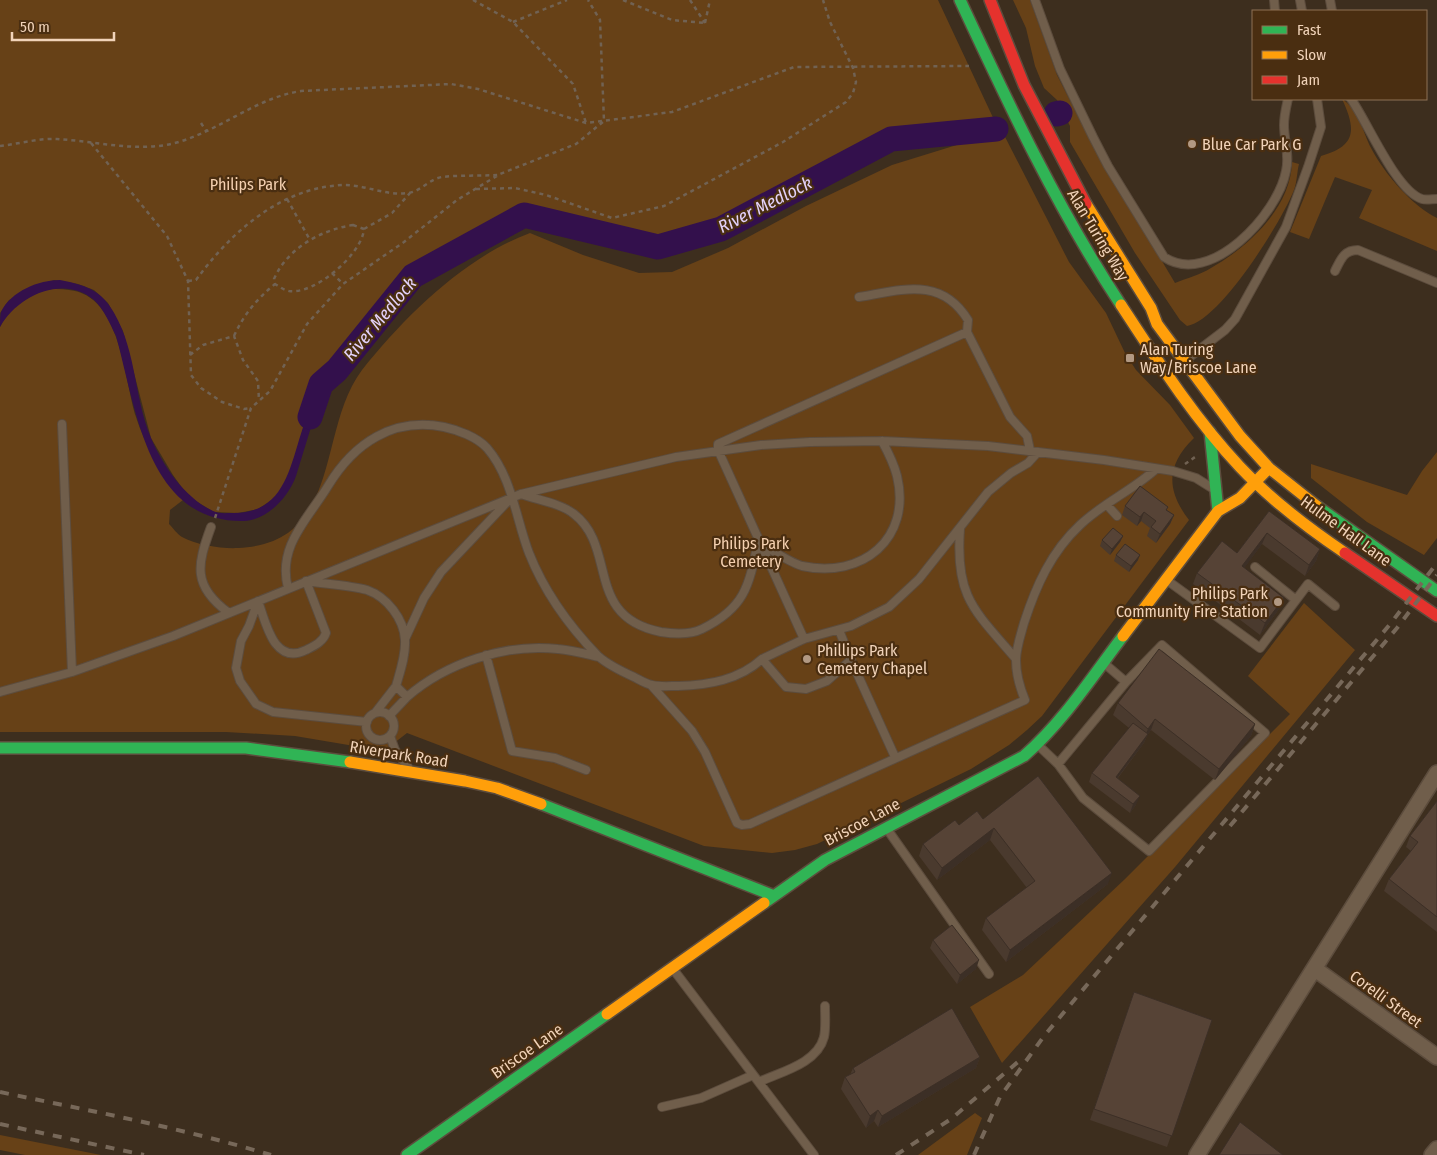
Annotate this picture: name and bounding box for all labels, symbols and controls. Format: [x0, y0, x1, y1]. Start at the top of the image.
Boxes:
scale bar [12, 10, 115, 42]
legend [1252, 10, 1427, 100]
text: 50 m [20, 18, 50, 36]
text: Fast [1297, 21, 1321, 39]
text: Slow [1297, 46, 1326, 64]
text: Jam [1297, 71, 1320, 89]
place label: Blue Car Park G [1202, 135, 1302, 154]
marker: Blue Car Park G [1186, 138, 1198, 150]
water label: River Medlock [714, 172, 816, 238]
park label: Philips Park [210, 175, 287, 194]
street label: Alan Turing Way [1063, 186, 1133, 285]
water label: River Medlock [339, 273, 421, 365]
place label: Alan Turing Way/Briscoe Lane [1140, 340, 1257, 377]
marker: Alan Turing Way/Briscoe Lane [1124, 352, 1136, 364]
street label: Hulme Hall Lane [1297, 492, 1395, 570]
park label: Philips Park Cemetery [713, 534, 790, 571]
place label: Philips Park Community Fire Station [1116, 584, 1269, 621]
marker: Philips Park Community Fire Station [1272, 596, 1284, 608]
place label: Phillips Park Cemetery Chapel [817, 641, 927, 678]
marker: Phillips Park Cemetery Chapel [801, 653, 813, 665]
street label: Riverpark Road [348, 737, 450, 771]
street label: Briscoe Lane [821, 794, 903, 850]
street label: Corelli Street [1346, 966, 1427, 1032]
street label: Briscoe Lane [488, 1019, 567, 1083]

